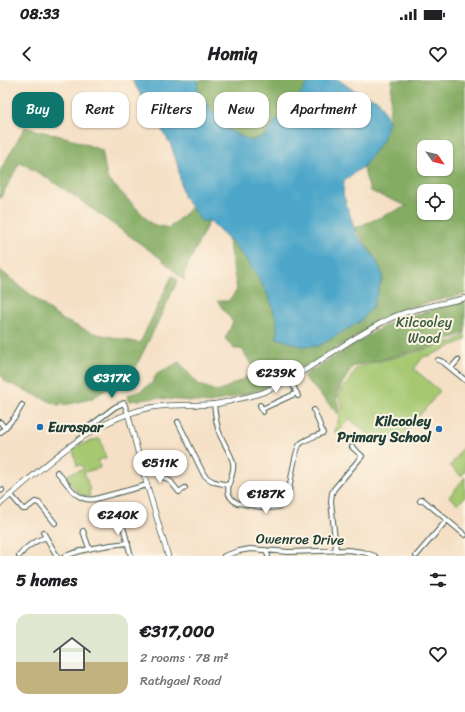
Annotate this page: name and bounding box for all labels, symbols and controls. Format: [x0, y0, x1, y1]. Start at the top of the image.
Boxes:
text: 08:33 [20, 1, 60, 27]
text: Homiq [208, 38, 257, 70]
icon: back [16, 43, 38, 65]
icon: heart [427, 43, 449, 65]
chip: Buy [12, 92, 64, 128]
chip: Rent [72, 92, 129, 128]
chip: Filters [137, 92, 206, 128]
chip: New [214, 92, 269, 128]
chip: Apartment [277, 92, 371, 128]
north arrow [417, 140, 453, 176]
map controls [417, 140, 453, 220]
button: locate [417, 184, 453, 220]
park label: Kilcooley Wood [396, 310, 453, 351]
pin: €239K [248, 360, 304, 394]
text: €239K [256, 361, 296, 384]
pin: €317K [84, 365, 140, 399]
text: €317K [94, 366, 130, 389]
place label: Kilcooley Primary School [337, 409, 432, 450]
place label: Eurospar [48, 415, 104, 440]
marker: Eurospar [35, 422, 45, 432]
marker: Kilcooley Primary School [434, 424, 444, 434]
pin: €511K [132, 450, 188, 484]
text: €511K [142, 451, 178, 474]
pin: €187K [238, 481, 294, 515]
text: €187K [247, 482, 285, 505]
pin: €240K [90, 502, 146, 536]
text: €240K [98, 503, 138, 526]
street label: Owenroe Drive [256, 526, 344, 553]
text: 5 homes [16, 565, 77, 595]
icon: filters [427, 569, 449, 591]
text: €317,000 [140, 616, 214, 646]
icon: home [48, 630, 96, 678]
icon: heart [427, 643, 449, 665]
text: 2 rooms · 78 m² [140, 646, 229, 669]
text: Rathgael Road [140, 669, 221, 692]

